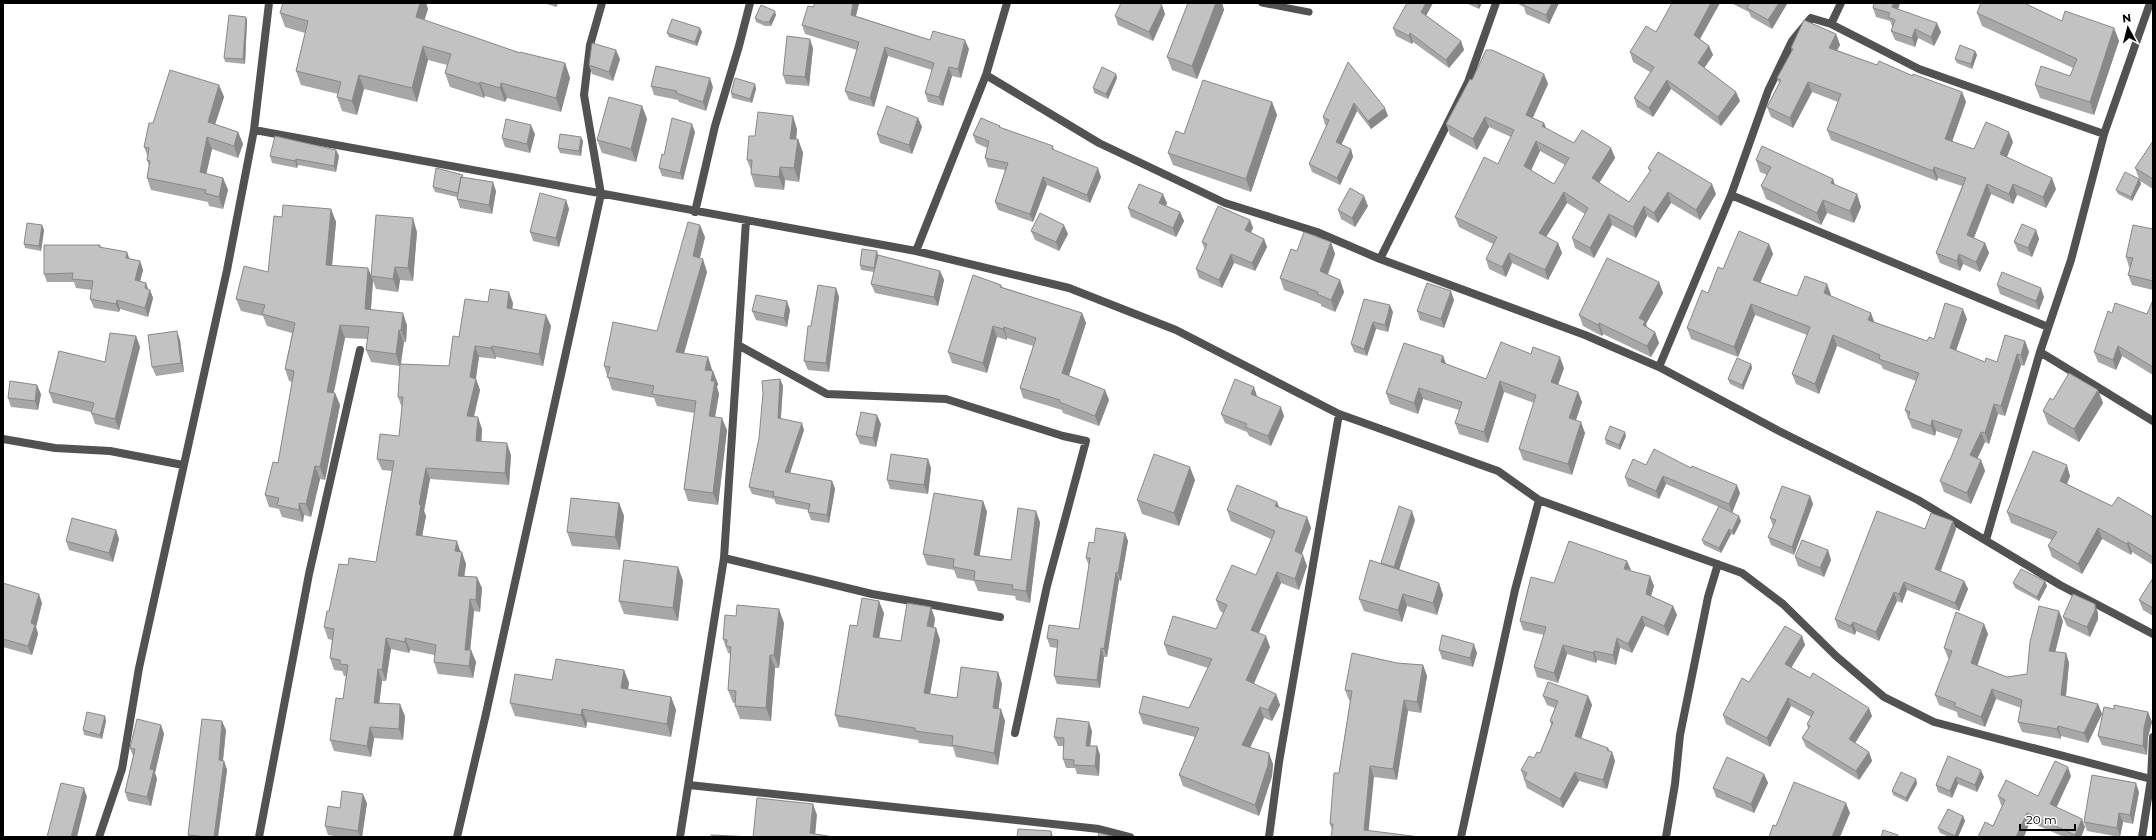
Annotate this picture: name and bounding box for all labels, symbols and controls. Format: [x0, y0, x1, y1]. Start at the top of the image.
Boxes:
north arrow [2108, 8, 2148, 48]
text: N [2122, 11, 2132, 26]
scale bar [2020, 806, 2075, 832]
text: 20 m [2026, 812, 2057, 827]

